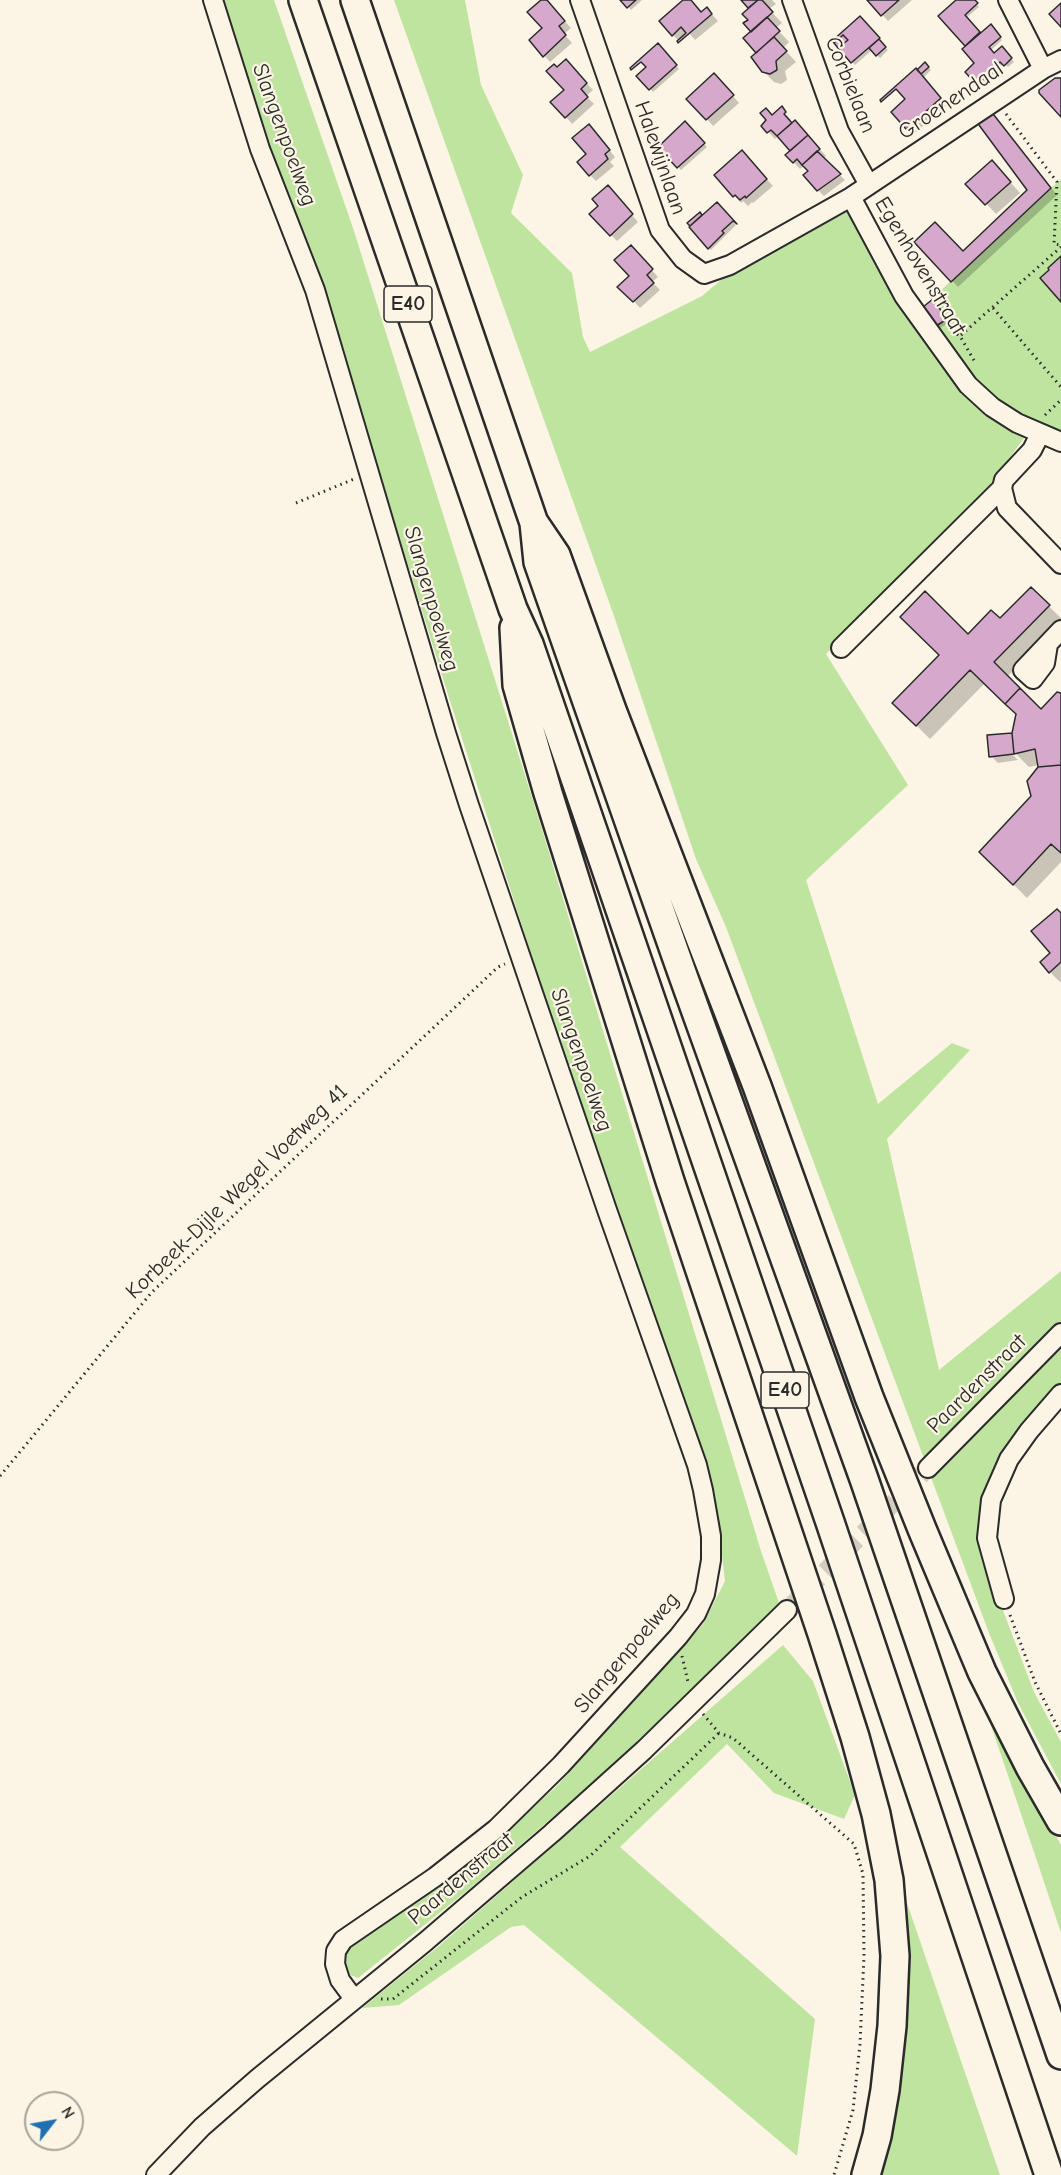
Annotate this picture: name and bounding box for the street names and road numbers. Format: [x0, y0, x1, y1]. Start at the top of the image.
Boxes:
street label: Corbielaan [819, 33, 881, 137]
street label: Groenendaal [893, 56, 1009, 146]
street label: Slangenpoelweg [246, 60, 322, 210]
street label: Halewijnlaan [628, 98, 692, 218]
street label: Egenhovenstraat [869, 192, 971, 340]
road number: E40 [384, 286, 432, 322]
street label: Slangenpoelweg [398, 523, 464, 675]
street label: Slangenpoelweg [544, 985, 618, 1135]
street label: Korbeek-Dijle Wegel Voetweg 41 [121, 1079, 353, 1305]
street label: Paardenstraat [922, 1329, 1032, 1439]
road number: E40 [761, 1372, 809, 1408]
street label: Slangenpoelweg [569, 1587, 685, 1719]
street label: Paardenstraat [403, 1827, 519, 1931]

